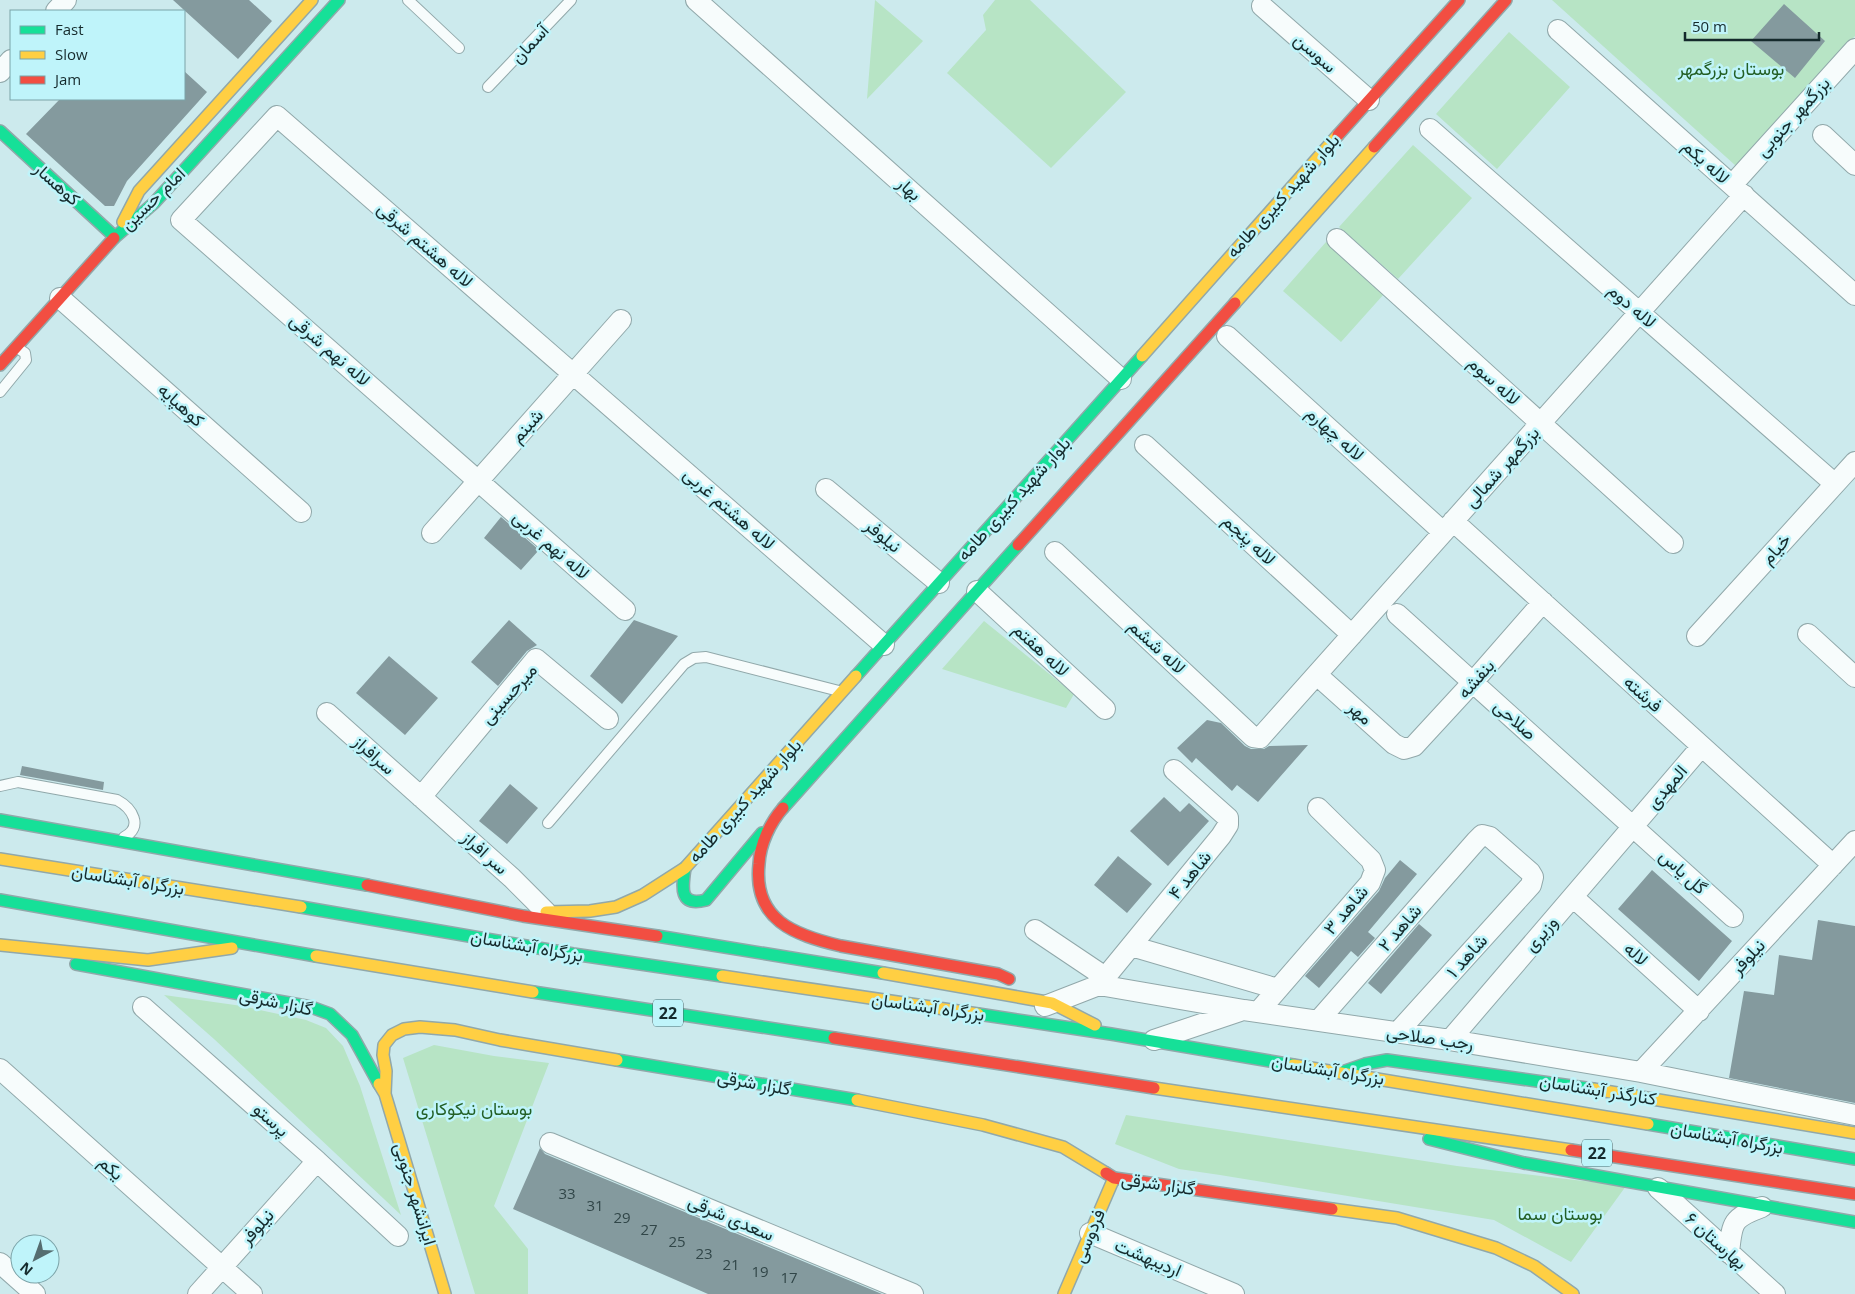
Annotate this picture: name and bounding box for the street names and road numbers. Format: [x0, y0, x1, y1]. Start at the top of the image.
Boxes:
street label: آسمان [505, 17, 555, 68]
street label: سوسن [1289, 27, 1342, 78]
street label: بزرگمهر جنوبی [1750, 71, 1835, 162]
street label: بلوار شهید کبیری طامه [1220, 128, 1344, 262]
street label: لاله یکم [1677, 134, 1735, 190]
street label: کوهسار [29, 155, 86, 210]
street label: امام حسین [115, 161, 191, 236]
street label: بهار [892, 170, 927, 206]
street label: لاله هشتم شرقی [372, 196, 479, 293]
street label: لاله دوم [1603, 278, 1662, 334]
street label: لاله نهم شرقی [285, 308, 376, 392]
street label: لاله سوم [1463, 350, 1526, 411]
street label: کوهپایه [153, 377, 210, 432]
street label: لاله چهارم [1301, 401, 1370, 467]
street label: شبنم [505, 403, 549, 448]
street label: بزرگمهر شمالی [1458, 421, 1544, 512]
street label: بلوار شهید کبیری طامه [951, 431, 1075, 565]
street label: لاله هشتم غربی [678, 462, 781, 556]
street label: لاله نهم غربی [508, 504, 595, 585]
street label: لاله پنجم [1217, 508, 1282, 571]
street label: نیلوفر [860, 512, 907, 557]
street label: خیام [1755, 528, 1796, 570]
street label: لاله ششم [1123, 614, 1192, 680]
street label: لاله هفتم [1008, 617, 1075, 682]
street label: بنفشه [1451, 654, 1499, 703]
street label: میرحسینی [475, 658, 542, 729]
street label: فرشته [1619, 670, 1668, 717]
street label: مهر [1342, 694, 1378, 730]
street label: صلاحی [1489, 694, 1542, 745]
street label: سرافراز [348, 728, 401, 779]
street label: بلوار شهید کبیری طامه [682, 733, 806, 867]
street label: المهدی [1640, 759, 1692, 813]
street label: سر افراز [457, 825, 514, 879]
street label: گل یاس [1655, 843, 1713, 899]
street label: شاهد ۴ [1162, 845, 1216, 904]
street label: بزرگراه آبشناسان [70, 858, 186, 900]
street label: شاهد ۳ [1318, 880, 1373, 939]
street label: شاهد ۲ [1372, 899, 1426, 956]
street label: وزیری [1518, 910, 1562, 956]
street label: بزرگراه آبشناسان [469, 923, 585, 967]
street label: شاهد ۱ [1440, 928, 1492, 982]
street label: نیلوفر [1724, 933, 1770, 980]
street label: لاله [1619, 936, 1654, 970]
street label: گلزار شرقی [237, 982, 315, 1020]
street label: بزرگراه آبشناسان [870, 986, 986, 1026]
road number: 22 [653, 1000, 683, 1026]
street label: رجب صلاحی [1385, 1019, 1475, 1055]
street label: بزرگراه آبشناسان [1270, 1048, 1386, 1090]
street label: گلزار شرقی [716, 1064, 793, 1100]
street label: کنارگذر آبشناسان [1538, 1068, 1658, 1110]
street label: پرستو [248, 1097, 295, 1142]
street label: بزرگراه آبشناسان [1669, 1115, 1785, 1159]
street label: ایرانشهر جنوبی [389, 1140, 443, 1248]
road number: 22 [1582, 1140, 1612, 1166]
street label: یکم [93, 1150, 129, 1186]
street label: گلزار شرقی [1120, 1166, 1197, 1200]
street label: سعدی شرقی [685, 1188, 778, 1246]
street label: نیلوفر [233, 1203, 279, 1250]
street label: فردوسی [1066, 1205, 1110, 1266]
street label: بهارستان ۶ [1681, 1206, 1753, 1274]
street label: اردیبهشت [1111, 1232, 1185, 1282]

